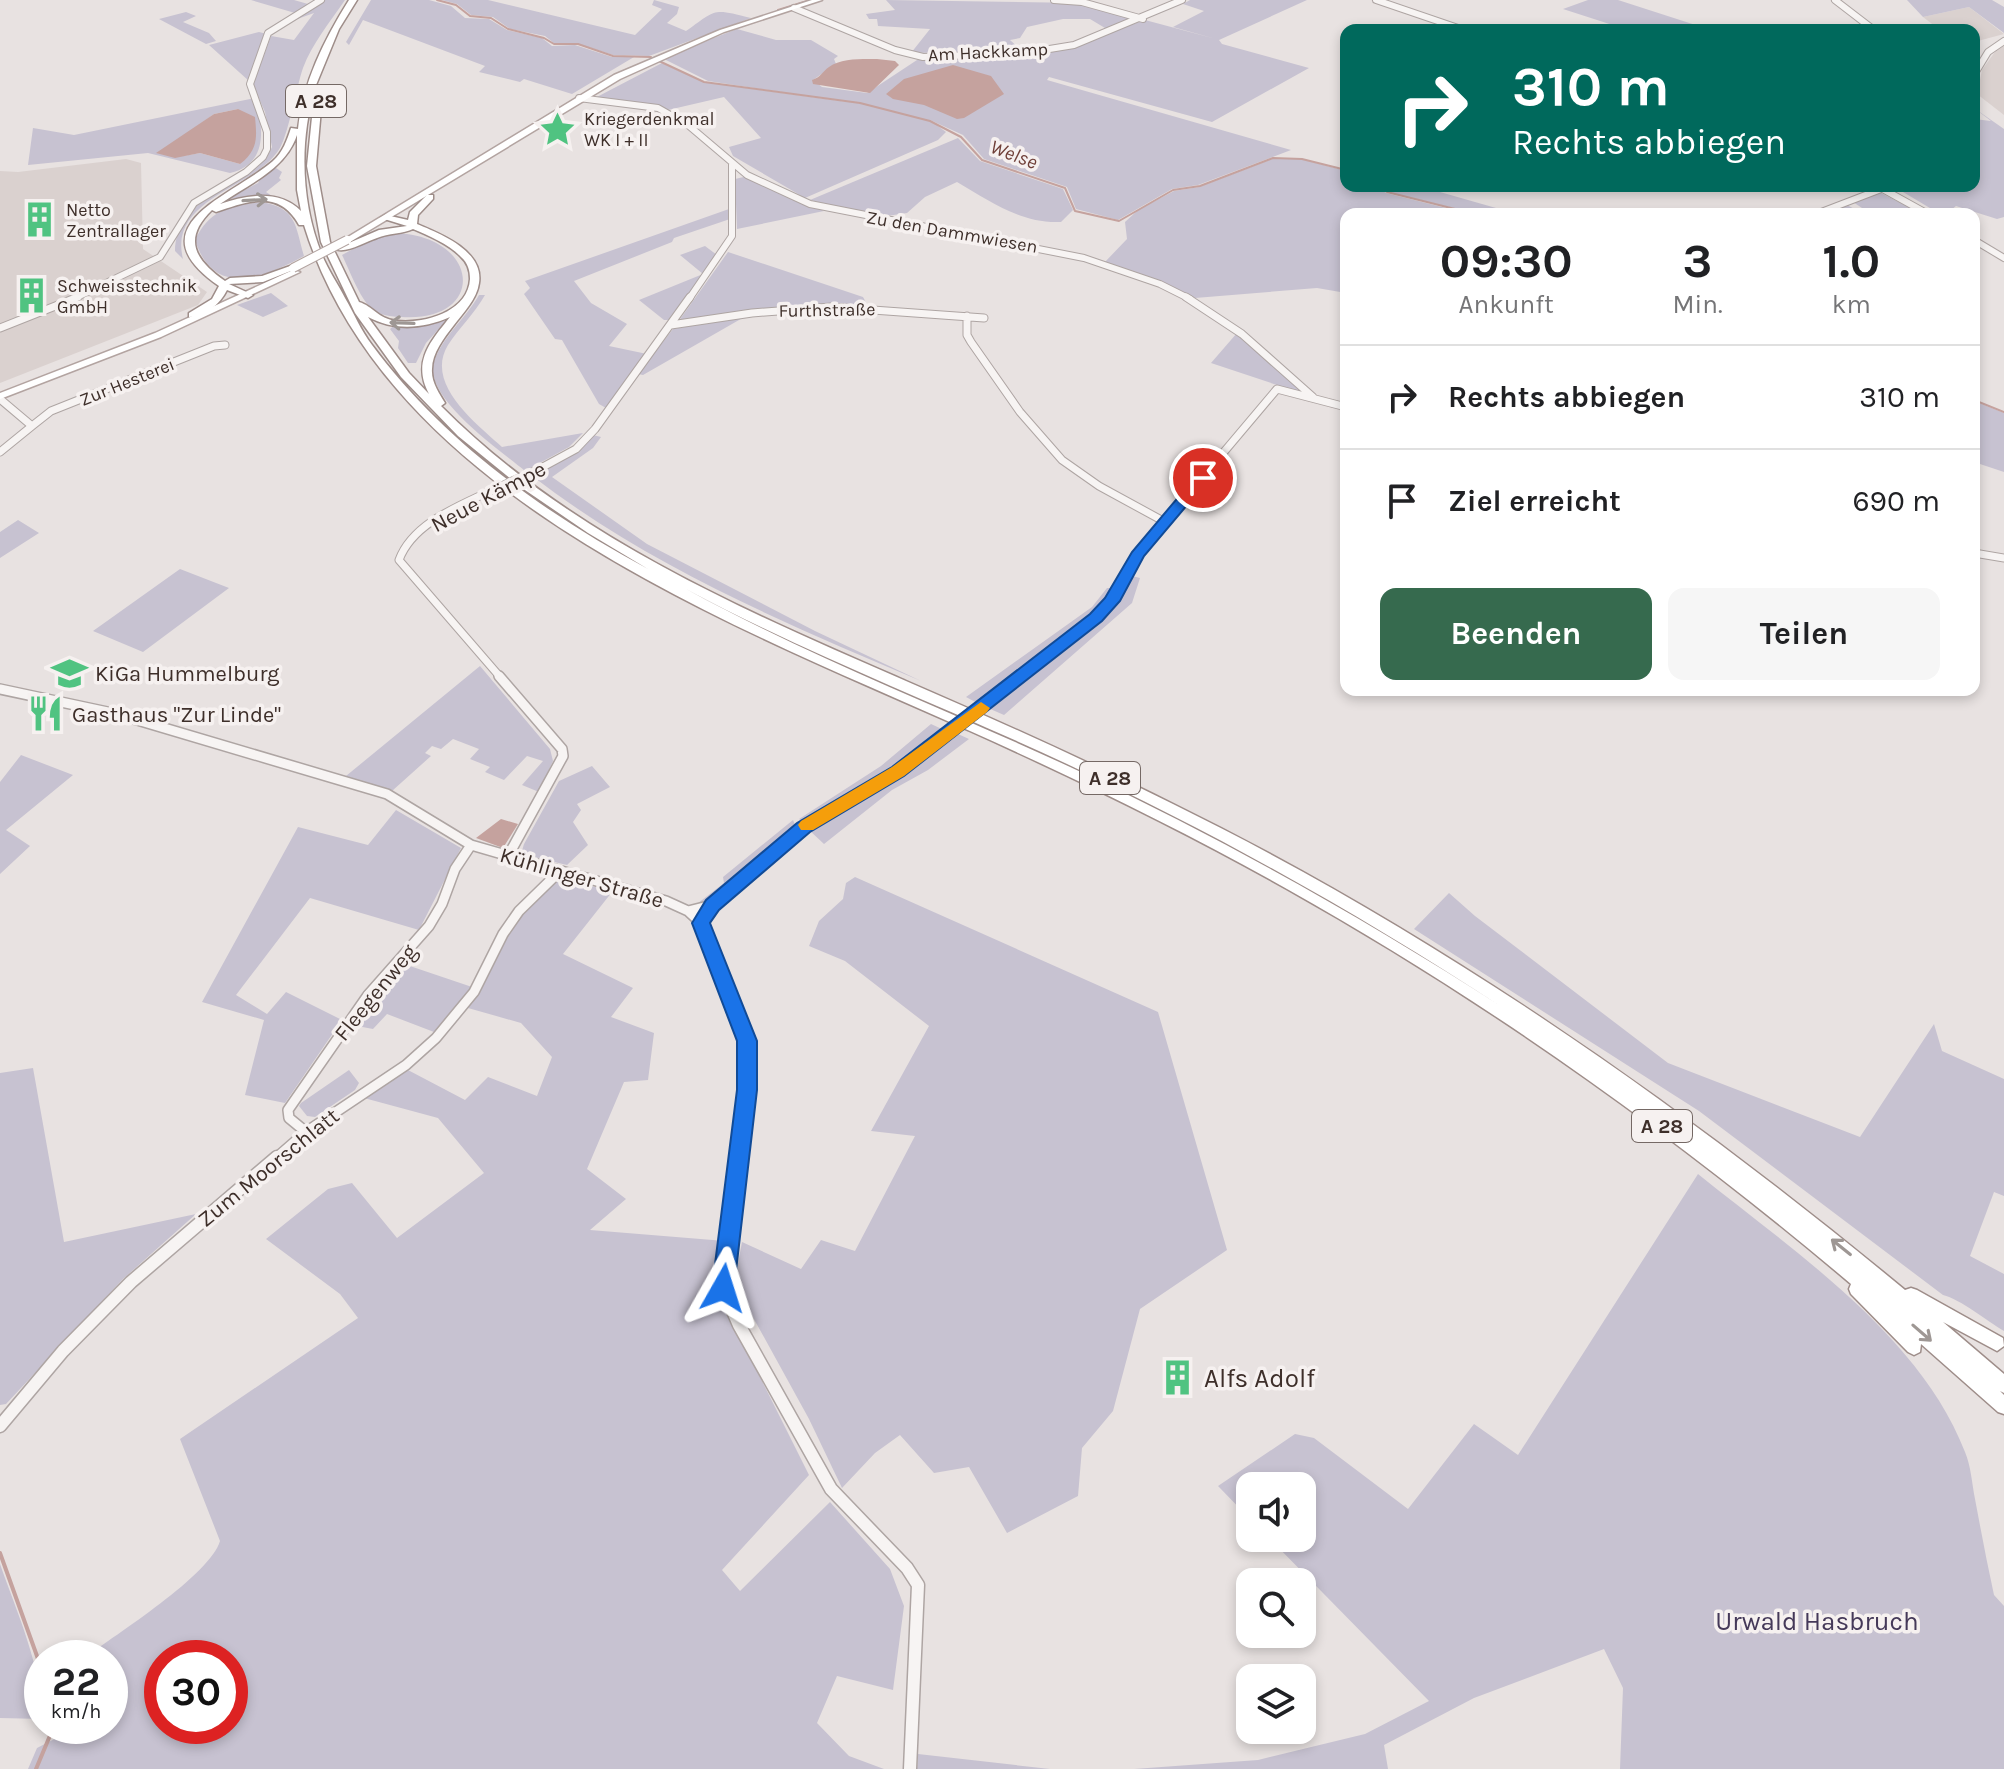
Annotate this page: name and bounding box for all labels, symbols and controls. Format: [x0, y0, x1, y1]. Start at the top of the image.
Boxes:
street label: Am Hackkamp [927, 38, 1049, 66]
text: 310 m [1512, 54, 1670, 119]
icon: right [1380, 56, 1484, 160]
road number: A 28 [286, 85, 346, 117]
place label: Kriegerdenkmal WK I + II [584, 108, 715, 151]
place icon: Kriegerdenkmal WK I + II [539, 110, 577, 148]
text: Rechts abbiegen [1512, 121, 1786, 163]
water label: Welse [987, 135, 1041, 174]
one-way arrow [242, 192, 268, 207]
place label: Netto Zentrallager [66, 199, 166, 242]
building icon: Netto Zentrallager [21, 201, 59, 239]
street label: Zu den Dammwiesen [865, 206, 1039, 258]
text: 09:30 [1440, 233, 1573, 289]
text: 3 [1683, 233, 1712, 289]
text: 1.0 [1822, 233, 1880, 289]
place label: Schweisstechnik GmbH [57, 275, 197, 318]
building icon: Schweisstechnik GmbH [12, 277, 50, 315]
text: Ankunft [1459, 289, 1554, 320]
text: Min. [1672, 289, 1723, 320]
text: km [1832, 289, 1871, 320]
street label: Furthstraße [778, 298, 876, 322]
one-way arrow [389, 315, 416, 330]
street label: Zur Hesterei [76, 353, 178, 411]
icon: right [1380, 375, 1424, 419]
text: Rechts abbiegen [1448, 379, 1685, 415]
text: 310 m [1859, 379, 1940, 415]
pin [1169, 444, 1237, 512]
street label: Neue Kämpe [427, 456, 550, 538]
icon: arrive [1181, 456, 1225, 500]
icon: arrive [1380, 479, 1424, 523]
text: Ziel erreicht [1448, 483, 1621, 519]
text: 690 m [1852, 483, 1940, 519]
button: Beenden [1380, 588, 1652, 680]
button: Teilen [1668, 588, 1940, 680]
school or university icon: KiGa Hummelburg [50, 654, 88, 692]
place label: KiGa Hummelburg [95, 661, 280, 687]
restaurant icon: Gasthaus "Zur Linde" [27, 695, 65, 733]
place label: Gasthaus "Zur Linde" [72, 702, 281, 728]
road number: A 28 [1080, 762, 1140, 794]
street label: Kühlinger Straße [497, 842, 667, 914]
street label: Fleegenweg [329, 939, 423, 1046]
street label: Zum Moorschlatt [193, 1103, 344, 1233]
road number: A 28 [1632, 1110, 1692, 1142]
one-way arrow [1831, 1238, 1852, 1256]
position arrow [681, 1246, 765, 1330]
one-way arrow [1912, 1324, 1932, 1342]
building icon: Alfs Adolf [1159, 1359, 1197, 1397]
place label: Alfs Adolf [1204, 1363, 1316, 1394]
map controls [1236, 1472, 1316, 1744]
button: sound [1236, 1472, 1316, 1552]
button: search [1236, 1568, 1316, 1648]
park label: Urwald Hasbruch [1715, 1606, 1919, 1637]
speed limit sign: 30 [144, 1640, 248, 1744]
text: 22 [52, 1658, 100, 1705]
button: layers [1236, 1664, 1316, 1744]
text: km/h [51, 1700, 101, 1723]

